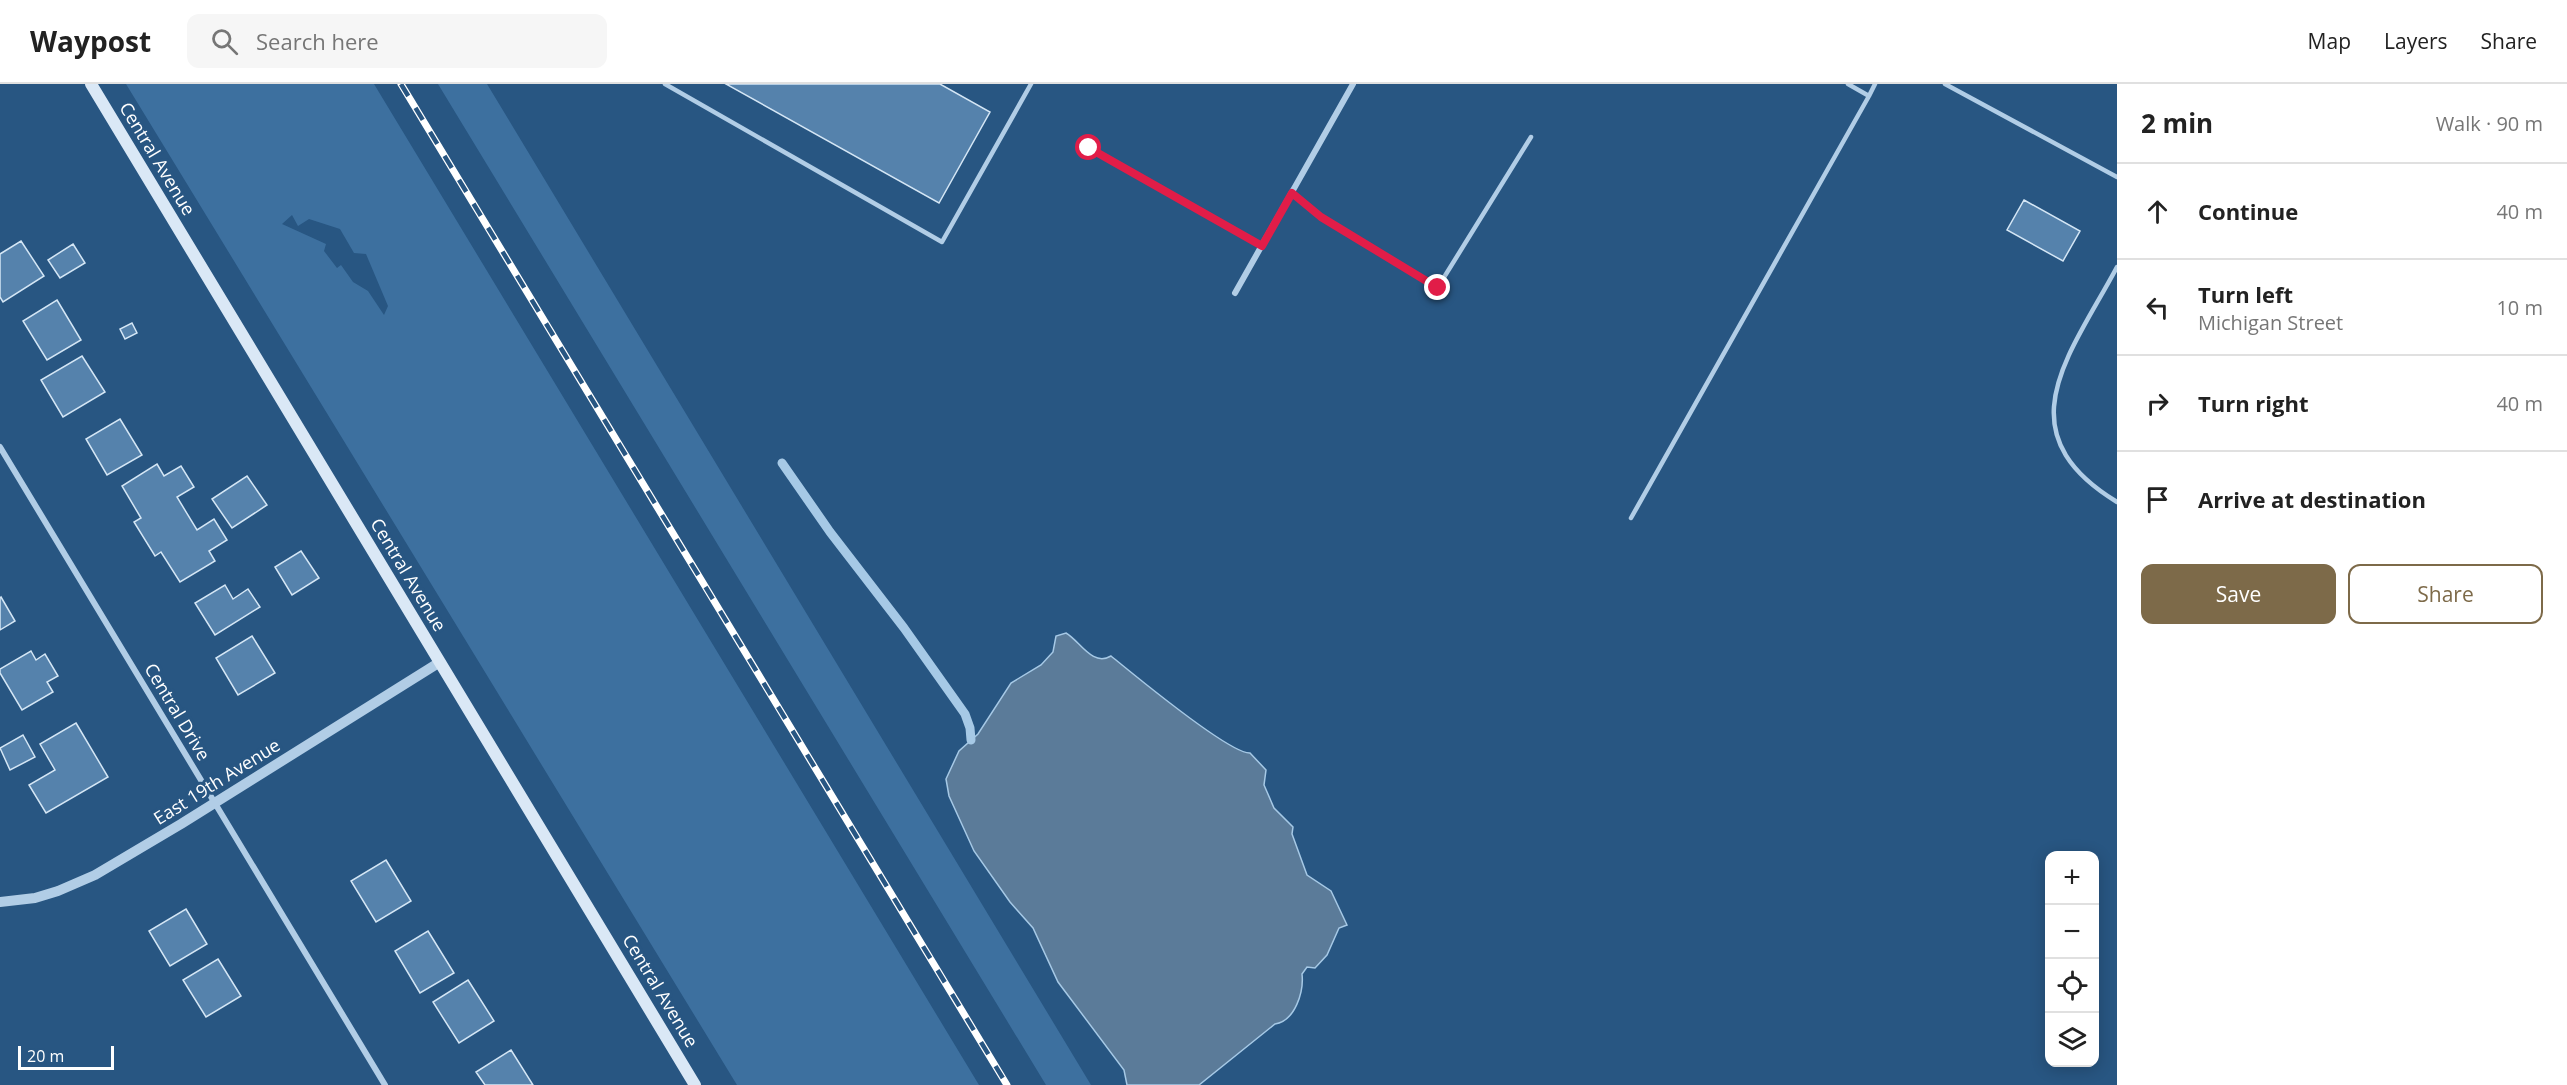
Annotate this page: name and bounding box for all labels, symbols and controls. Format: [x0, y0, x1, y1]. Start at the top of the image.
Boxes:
search box [187, 14, 607, 68]
text: Waypost [30, 22, 151, 60]
icon: search [208, 25, 241, 58]
text: Search here [256, 26, 379, 56]
text: Map [2308, 27, 2351, 55]
text: Layers [2384, 27, 2448, 55]
text: Share [2481, 27, 2537, 55]
street label: Central Avenue [115, 97, 201, 220]
text: 2 min [2141, 105, 2213, 141]
text: Walk · 90 m [2436, 110, 2543, 137]
route start [1075, 134, 1101, 160]
icon: ahead [2141, 195, 2174, 228]
text: Continue [2198, 196, 2298, 226]
text: 40 m [2496, 198, 2543, 225]
route end [1424, 274, 1450, 300]
text: Turn left [2198, 279, 2293, 309]
icon: left [2141, 291, 2174, 324]
text: 10 m [2496, 294, 2543, 321]
text: Michigan Street [2198, 309, 2343, 336]
icon: right [2141, 387, 2174, 420]
text: Turn right [2198, 388, 2309, 418]
text: 40 m [2496, 390, 2543, 417]
icon: arrive [2141, 483, 2174, 516]
text: Arrive at destination [2198, 484, 2426, 514]
street label: Central Avenue [366, 513, 452, 636]
button: Save [2141, 564, 2336, 624]
button: Share [2348, 564, 2543, 624]
street label: Central Drive [139, 658, 216, 765]
street label: East 19th Avenue [149, 733, 284, 830]
map controls [2045, 851, 2099, 1067]
button: + [2045, 851, 2099, 905]
button: − [2045, 905, 2099, 959]
street label: Central Avenue [618, 929, 704, 1052]
button: locate [2045, 959, 2099, 1013]
button: layers [2045, 1013, 2099, 1067]
scale bar [18, 1043, 114, 1070]
text: 20 m [27, 1045, 64, 1067]

